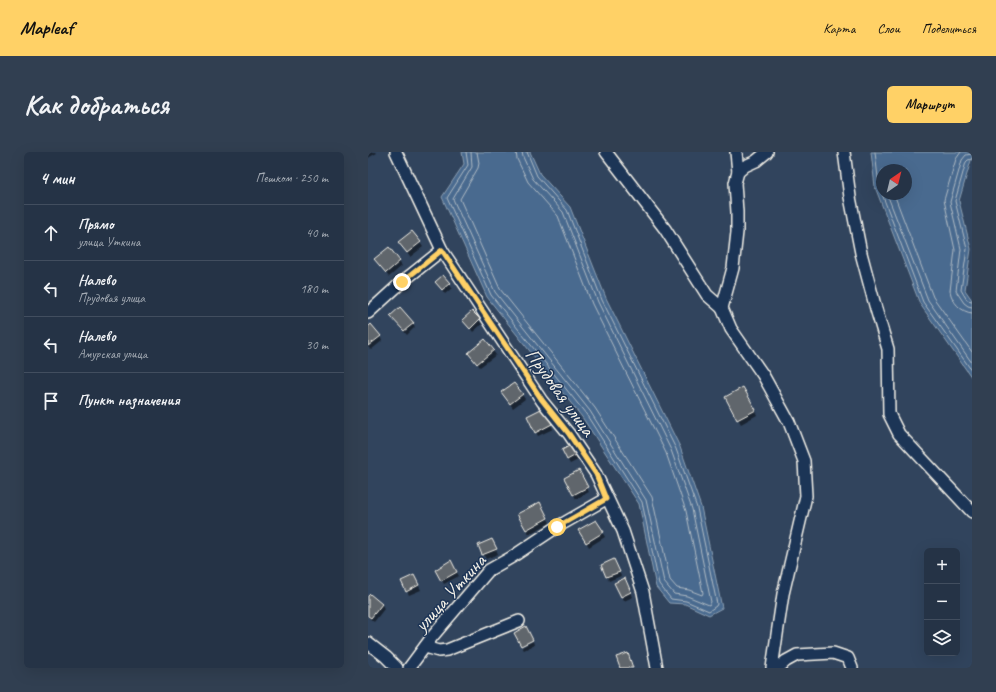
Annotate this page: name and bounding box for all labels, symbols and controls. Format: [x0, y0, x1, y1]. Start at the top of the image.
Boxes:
text: Mapleaf [20, 16, 73, 40]
text: Карта [823, 20, 855, 37]
text: Слои [877, 20, 900, 37]
text: Поделиться [922, 20, 976, 37]
button: Маршрут [887, 86, 972, 123]
text: Как добраться [24, 87, 169, 122]
north arrow [876, 164, 912, 200]
text: 4 мин [40, 168, 75, 189]
text: Пешком · 250 m [255, 170, 328, 186]
text: Прямо [78, 215, 114, 234]
icon: ahead [40, 222, 62, 244]
text: 40 m [306, 225, 328, 241]
text: улица Уткина [78, 234, 140, 250]
text: Налево [78, 271, 116, 290]
route end [393, 273, 411, 291]
icon: left [40, 278, 62, 300]
text: 180 m [300, 281, 328, 297]
text: Прудовая улица [78, 290, 145, 306]
text: Налево [78, 327, 116, 346]
icon: left [40, 334, 62, 356]
text: 30 m [306, 337, 328, 353]
street label: Прудовая улица [520, 343, 601, 442]
text: Амурская улица [78, 346, 147, 362]
icon: arrive [40, 390, 62, 412]
text: Пункт назначения [78, 391, 180, 410]
route start [548, 518, 566, 536]
street label: улица Уткина [408, 548, 493, 638]
map controls [924, 548, 960, 656]
button: + [924, 548, 960, 584]
button: − [924, 584, 960, 620]
button: layers [924, 620, 960, 656]

